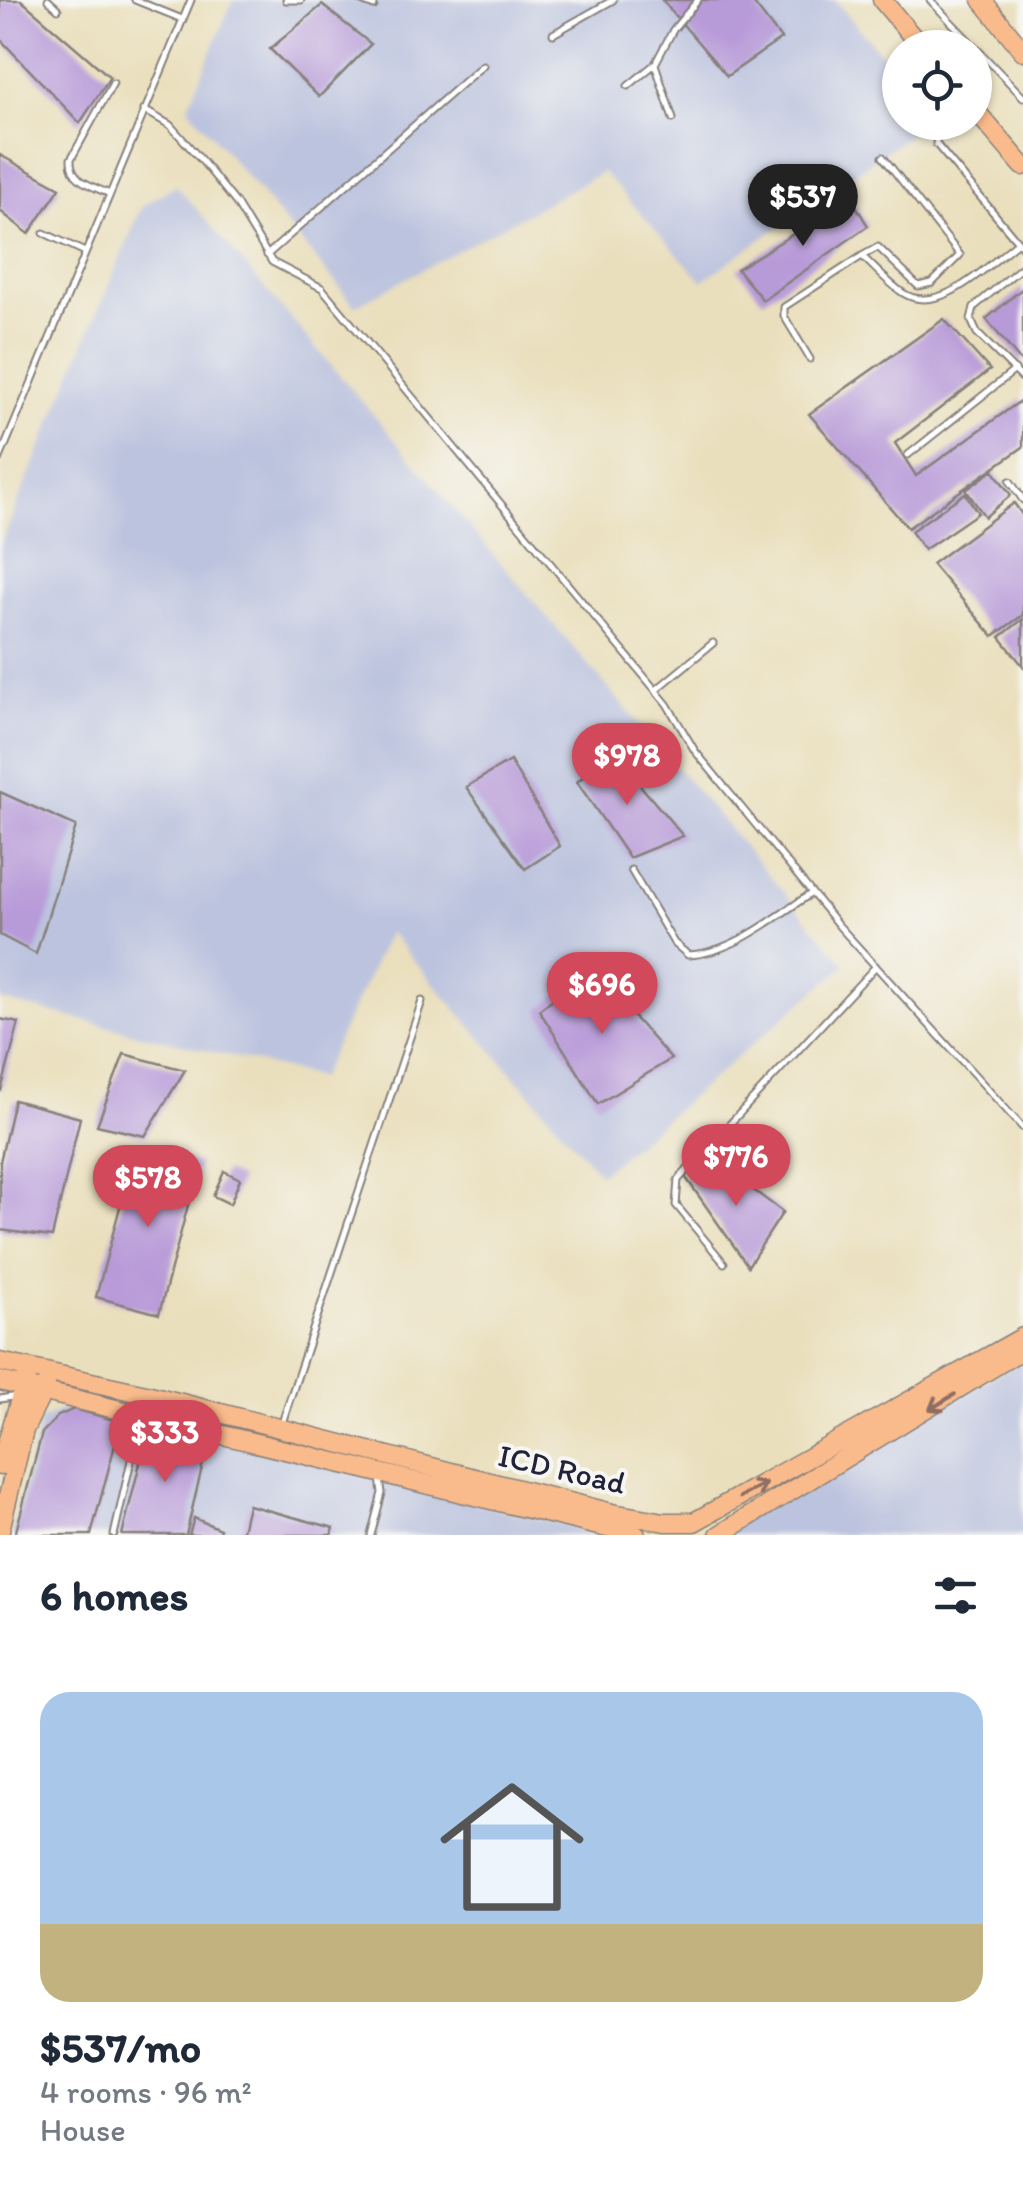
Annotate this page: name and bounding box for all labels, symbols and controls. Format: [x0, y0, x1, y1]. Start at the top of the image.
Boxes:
map controls [882, 30, 992, 140]
button: locate [882, 30, 992, 140]
pin: $537 [744, 164, 862, 249]
text: $537 [770, 177, 836, 215]
pin: $978 [568, 723, 686, 808]
text: $978 [594, 736, 660, 774]
pin: $696 [543, 952, 661, 1037]
text: $696 [569, 965, 635, 1003]
pin: $776 [677, 1124, 795, 1209]
text: $776 [704, 1137, 768, 1175]
pin: $578 [89, 1145, 207, 1230]
text: $578 [115, 1158, 181, 1196]
one-way arrow [928, 1391, 957, 1412]
pin: $333 [106, 1400, 224, 1485]
text: $333 [131, 1413, 199, 1451]
street label: ICD Road [495, 1436, 630, 1502]
one-way arrow [737, 1480, 767, 1500]
icon: filters [928, 1568, 983, 1623]
text: 6 homes [40, 1570, 188, 1621]
icon: home [422, 1757, 602, 1937]
text: $537/mo [40, 2022, 201, 2073]
text: 4 rooms · 96 m² [40, 2073, 252, 2111]
text: House [40, 2111, 126, 2149]

